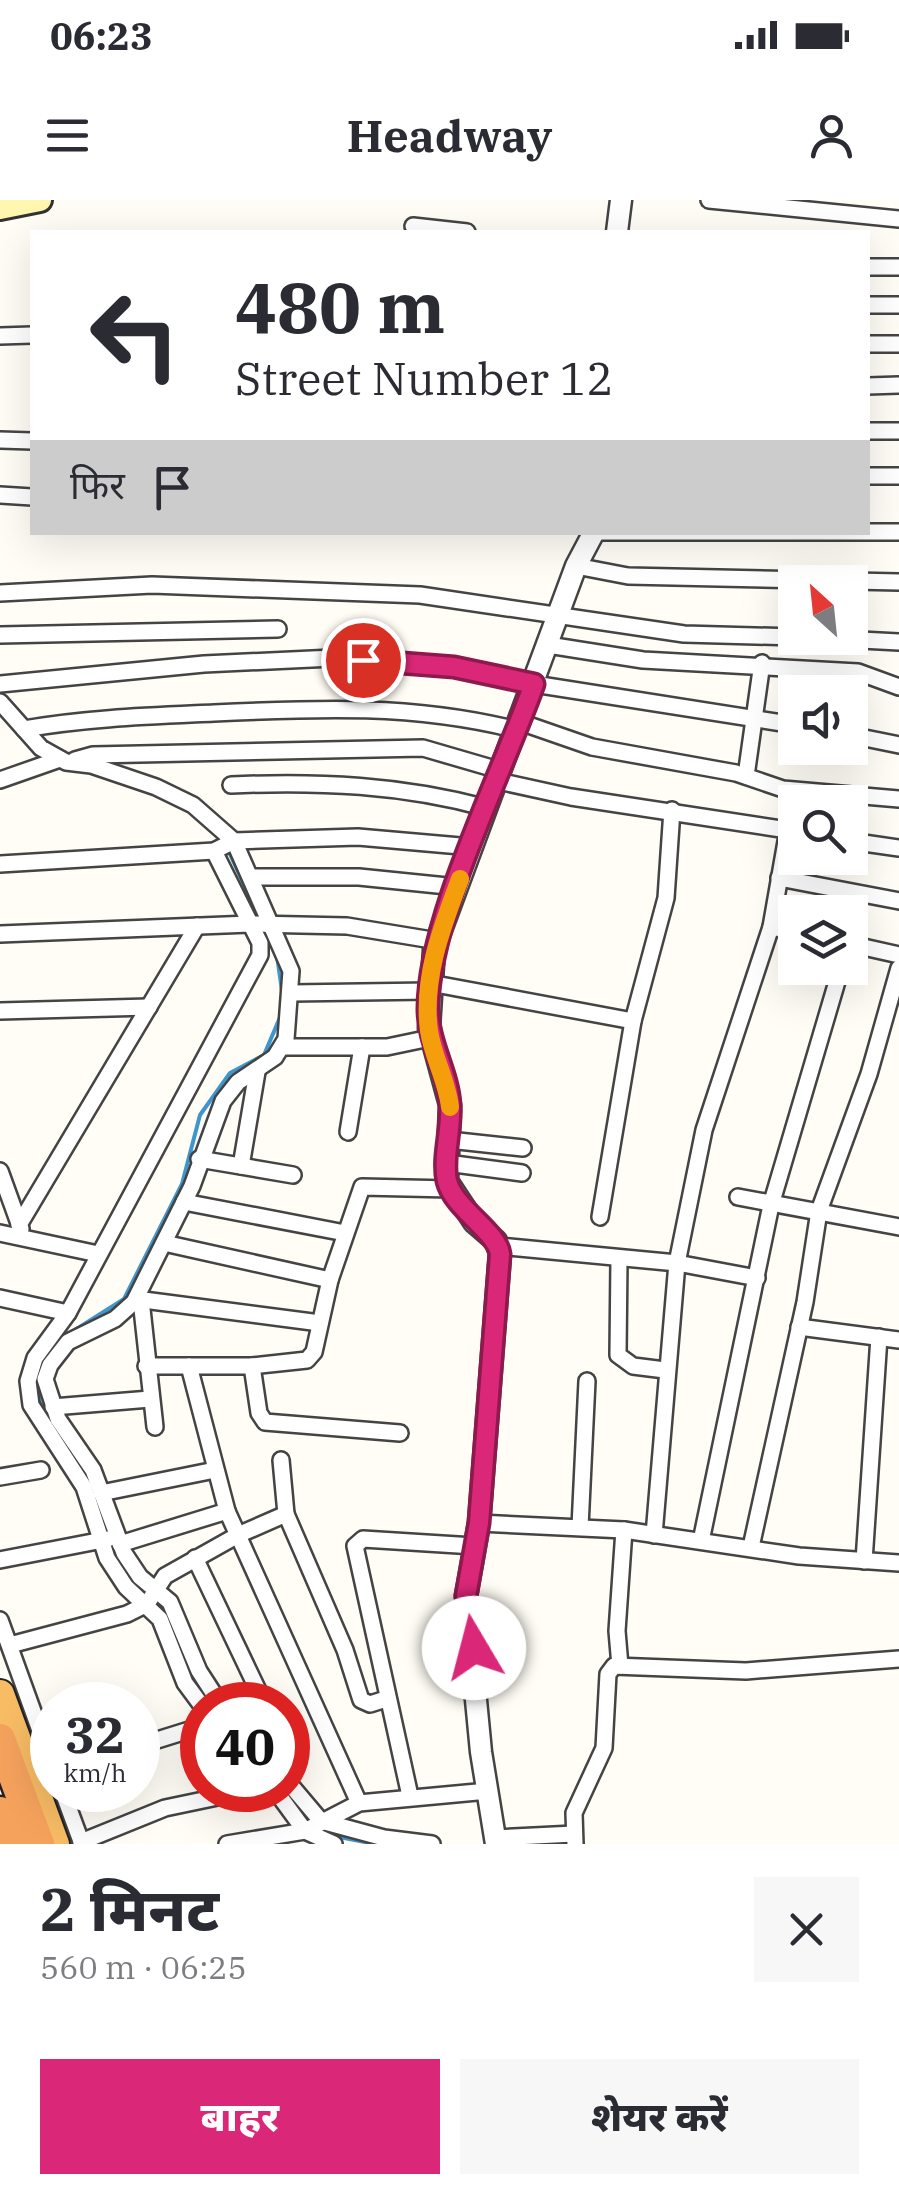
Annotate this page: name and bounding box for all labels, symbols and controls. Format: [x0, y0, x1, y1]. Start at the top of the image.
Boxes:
text: 06:23 [50, 11, 153, 60]
text: Headway [347, 106, 552, 164]
icon: menu [40, 108, 95, 163]
icon: person [804, 108, 859, 163]
text: 480 m [235, 261, 445, 352]
icon: left [70, 270, 200, 400]
text: Street Number 12 [235, 349, 613, 407]
text: फिर [70, 460, 125, 509]
icon: arrive [145, 460, 200, 515]
north arrow [778, 565, 868, 655]
map controls [778, 565, 868, 985]
pin [321, 618, 406, 703]
icon: arrive [336, 633, 391, 688]
button: sound [778, 675, 868, 765]
button: search [778, 785, 868, 875]
button: layers [778, 895, 868, 985]
position arrow [422, 1596, 526, 1700]
speed limit sign: 40 [180, 1682, 310, 1812]
text: 32 [65, 1702, 125, 1767]
text: km/h [63, 1756, 127, 1789]
text: 2 मिनट [40, 1869, 219, 1948]
button: close [754, 1877, 859, 1982]
text: 560 m · 06:25 [40, 1946, 247, 1988]
button: बाहर [40, 2059, 440, 2174]
button: शेयर करें [460, 2059, 859, 2174]

